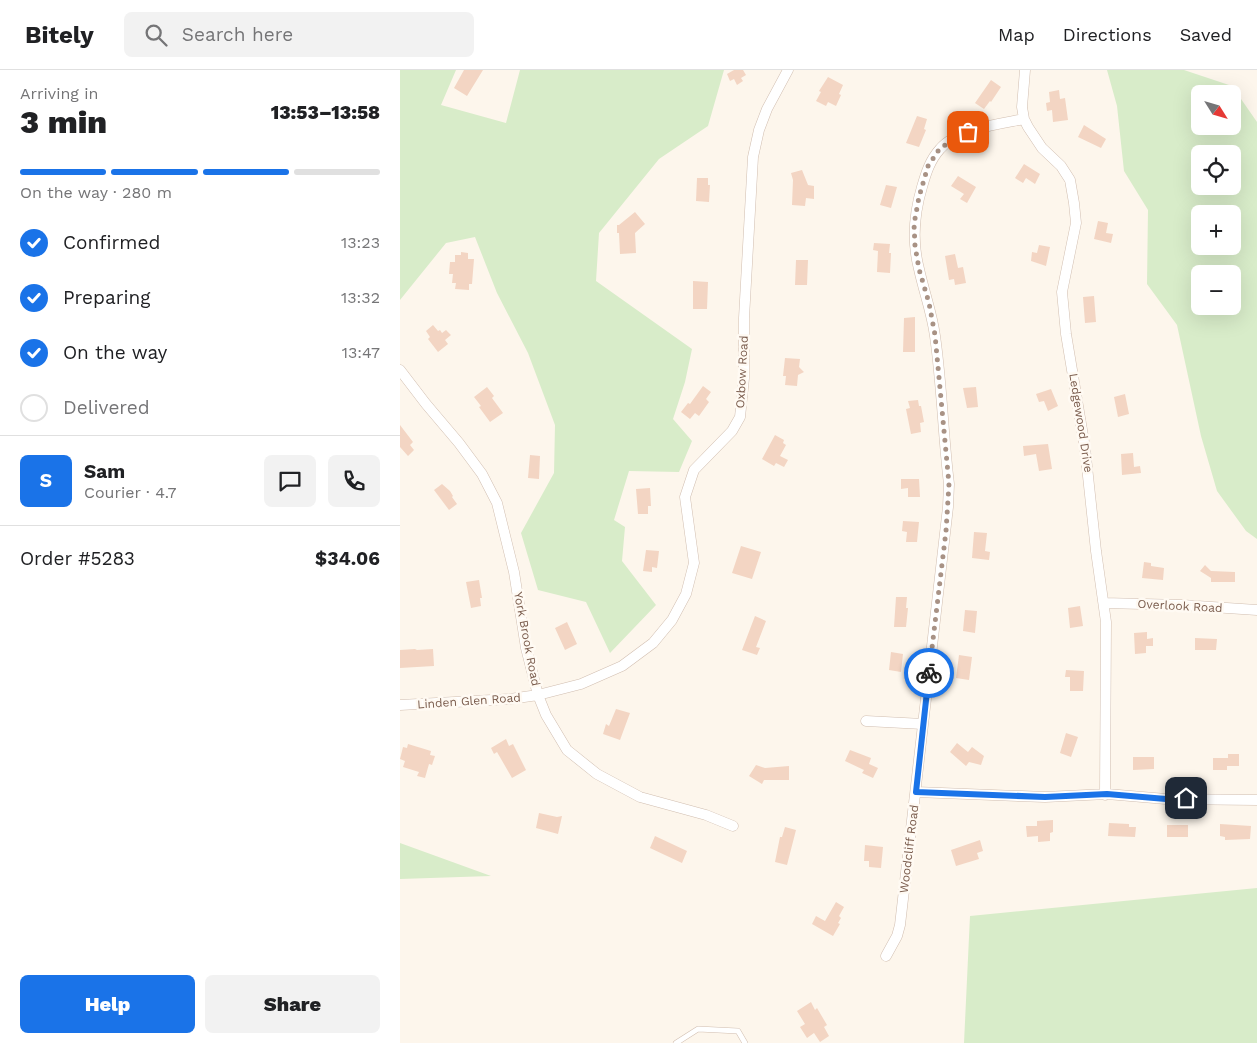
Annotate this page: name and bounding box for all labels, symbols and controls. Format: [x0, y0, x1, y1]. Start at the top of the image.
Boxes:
search box [124, 12, 474, 57]
text: Bitely [25, 21, 94, 49]
icon: search [142, 21, 170, 49]
text: Search here [182, 23, 293, 46]
text: Map [998, 24, 1035, 45]
text: Directions [1063, 24, 1152, 45]
text: Saved [1180, 24, 1232, 45]
text: Arriving in [20, 84, 98, 103]
north arrow [1191, 85, 1241, 135]
map controls [1191, 85, 1241, 315]
text: 13:53–13:58 [271, 101, 380, 124]
text: 3 min [20, 103, 107, 141]
pin [947, 111, 989, 153]
icon: bag [954, 118, 982, 146]
button: locate [1191, 145, 1241, 195]
text: On the way · 280 m [20, 183, 172, 202]
button: + [1191, 205, 1241, 255]
icon: check [20, 229, 48, 257]
text: Confirmed [63, 231, 160, 254]
text: 13:23 [341, 233, 380, 252]
button: − [1191, 265, 1241, 315]
icon: check [20, 284, 48, 312]
text: Preparing [63, 286, 150, 309]
text: 13:32 [341, 288, 380, 307]
street label: Oxbow Road [733, 335, 751, 409]
icon: check [20, 339, 48, 367]
text: On the way [63, 341, 167, 364]
text: 13:47 [342, 343, 380, 362]
street label: Ledgewood Drive [1066, 372, 1096, 474]
text: Delivered [63, 396, 150, 419]
button: chat [264, 455, 316, 507]
button: phone [328, 455, 380, 507]
text: Sam [84, 460, 125, 483]
text: S [40, 469, 52, 492]
text: Courier · 4.7 [84, 483, 177, 502]
text: Order #5283 [20, 547, 135, 570]
text: $34.06 [315, 547, 380, 570]
street label: York Brook Road [511, 591, 543, 687]
street label: Overlook Road [1137, 597, 1223, 615]
courier [904, 648, 954, 698]
icon: bike [915, 659, 943, 687]
street label: Linden Glen Road [417, 690, 521, 712]
pin [1165, 777, 1207, 819]
icon: home [1172, 784, 1200, 812]
street label: Woodcliff Road [897, 804, 921, 894]
button: Help [20, 975, 195, 1033]
button: Share [205, 975, 380, 1033]

